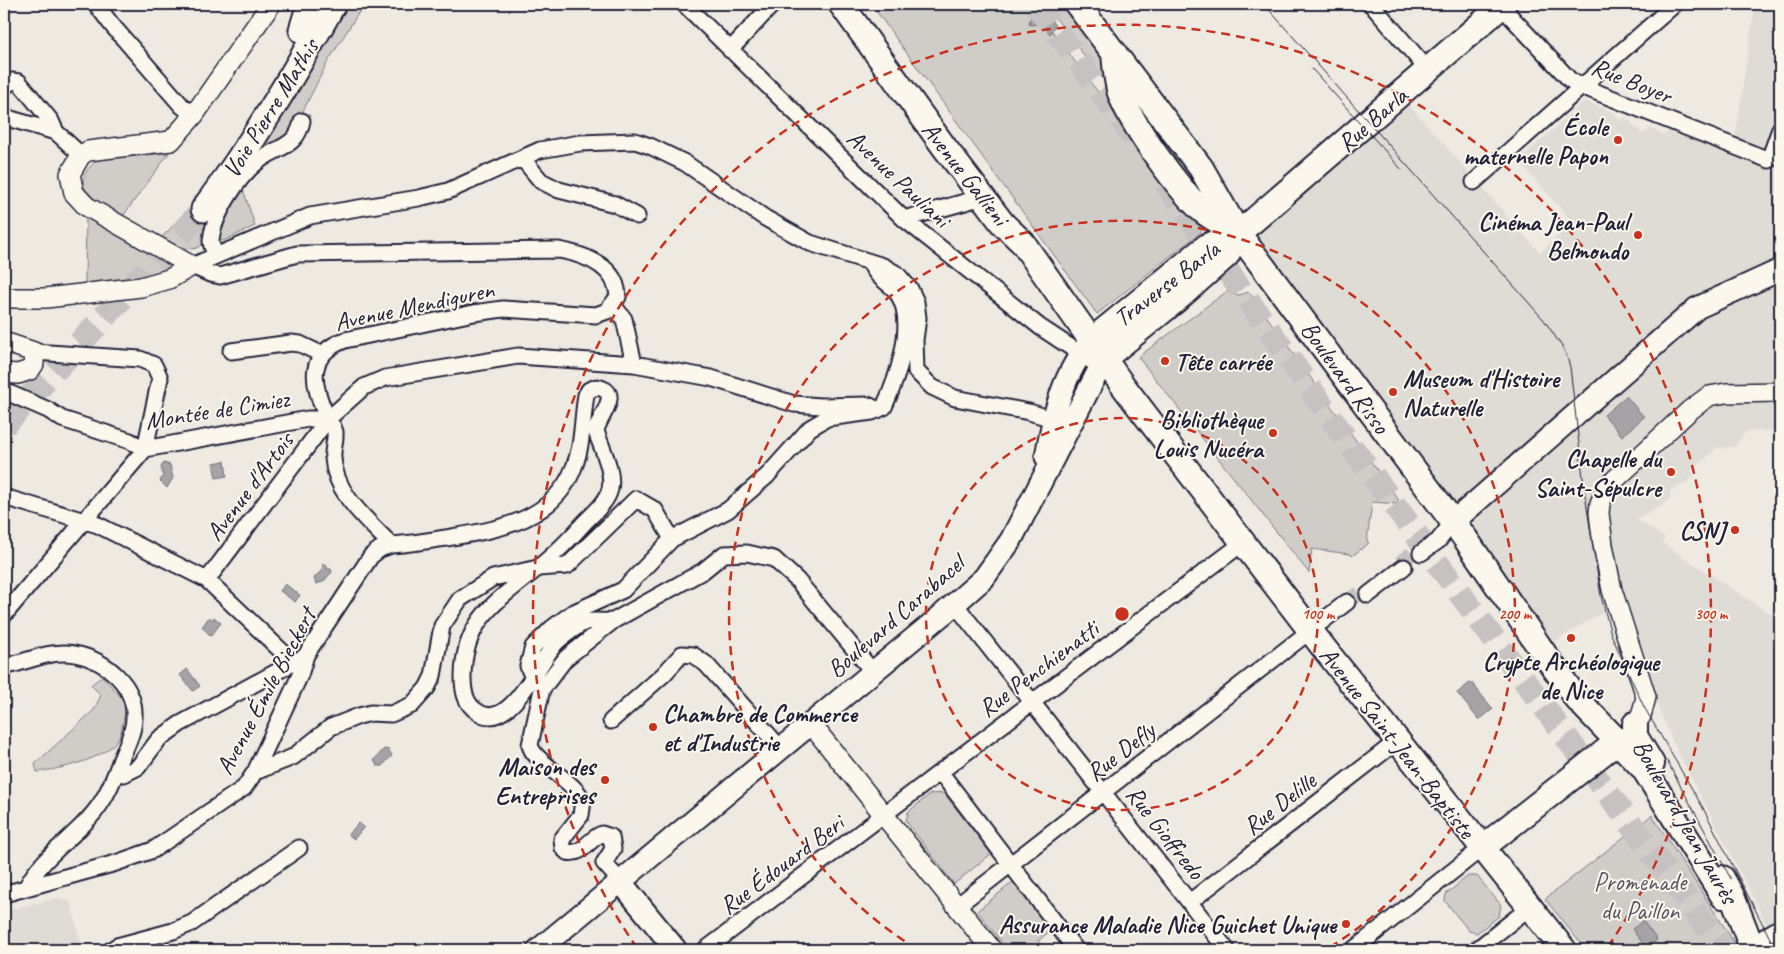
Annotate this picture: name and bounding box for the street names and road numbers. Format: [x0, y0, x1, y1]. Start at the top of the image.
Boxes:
street label: Voie Pierre Mathis [215, 31, 328, 184]
street label: Rue Boyer [1587, 50, 1678, 112]
street label: Rue Barla [1331, 79, 1416, 159]
street label: Avenue Gallieni [915, 115, 1018, 235]
street label: Avenue Pauliani [840, 123, 959, 237]
street label: Traverse Barla [1107, 232, 1228, 334]
street label: Avenue Mendiguren [332, 273, 497, 338]
street label: Boulevard Risso [1294, 315, 1397, 441]
street label: Montée de Cimiez [143, 383, 293, 437]
street label: Avenue d'Artois [199, 424, 303, 547]
street label: Boulevard Carabacel [820, 545, 975, 685]
street label: Avenue Émile Bieckert [209, 599, 325, 780]
street label: Rue Penchienatti [972, 611, 1108, 724]
street label: Avenue Saint-Jean-Baptiste [1312, 640, 1483, 846]
street label: Rue Defly [1080, 713, 1163, 789]
street label: Boulevard Jean Jaurès [1625, 734, 1746, 911]
street label: Rue Delille [1237, 764, 1324, 842]
street label: Rue Gioffredo [1119, 779, 1213, 887]
street label: Rue Édouard Beri [713, 806, 853, 922]

